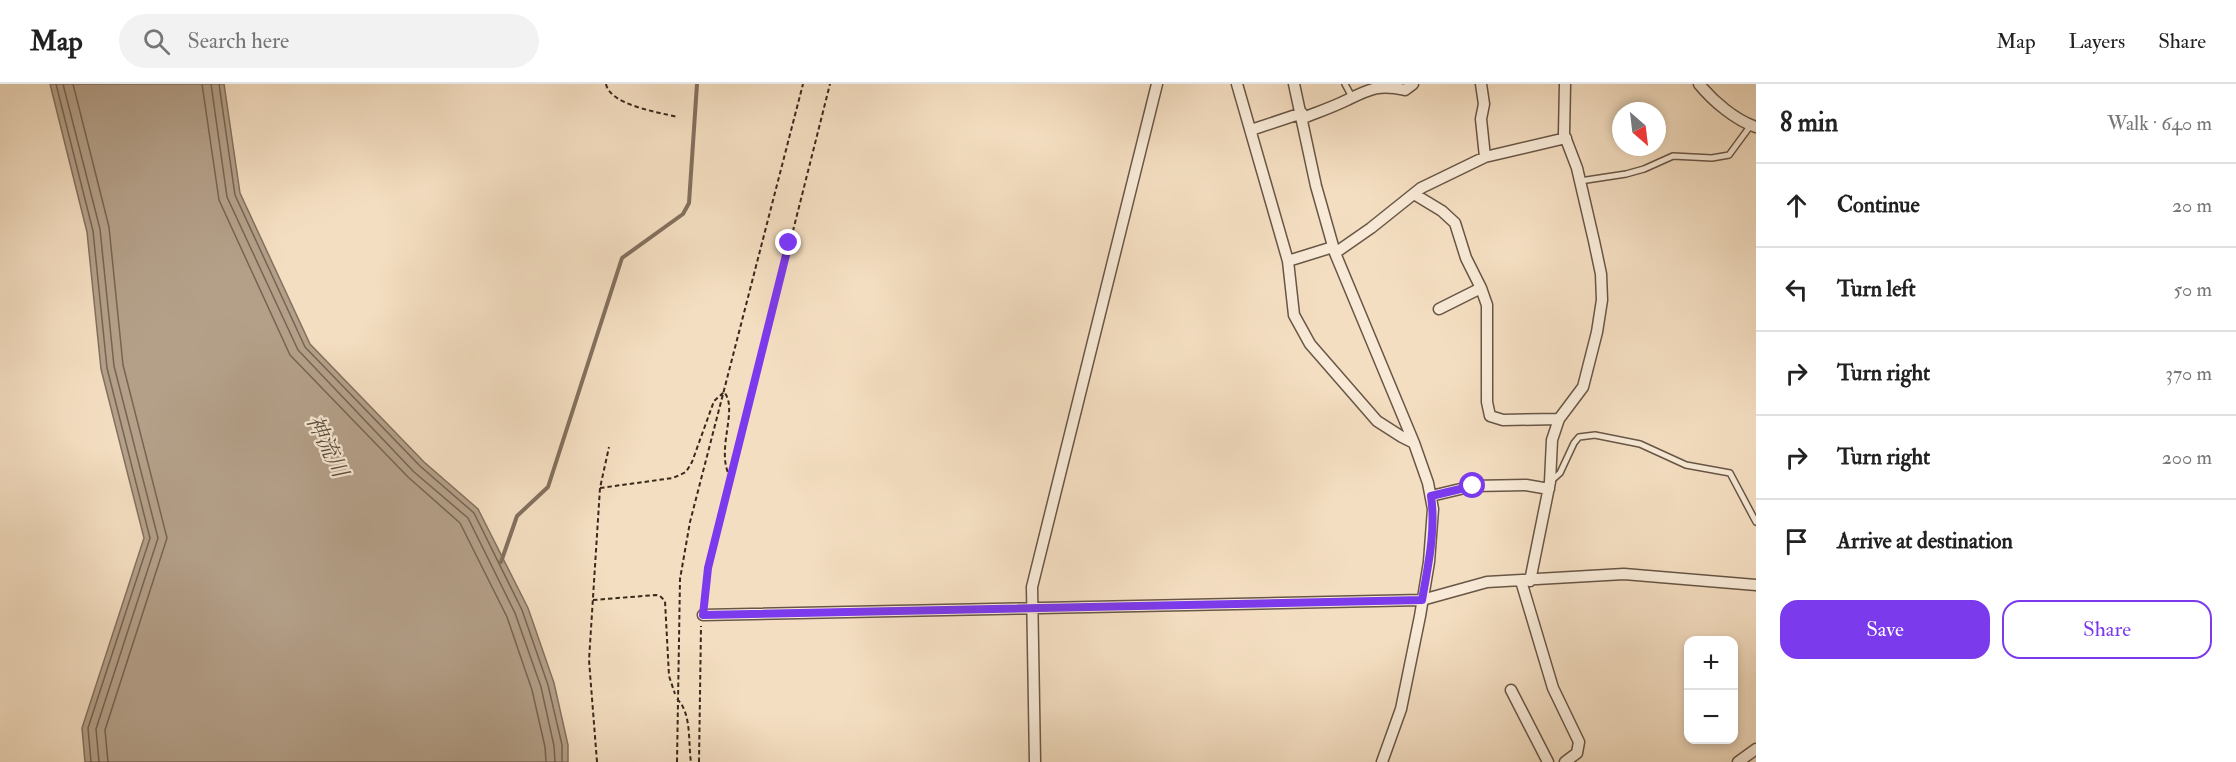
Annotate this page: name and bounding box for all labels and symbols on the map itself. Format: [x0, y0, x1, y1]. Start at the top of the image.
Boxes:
north arrow [1612, 102, 1666, 156]
route end [775, 229, 801, 255]
water label: 神流川 [300, 410, 355, 484]
route start [1459, 472, 1485, 498]

